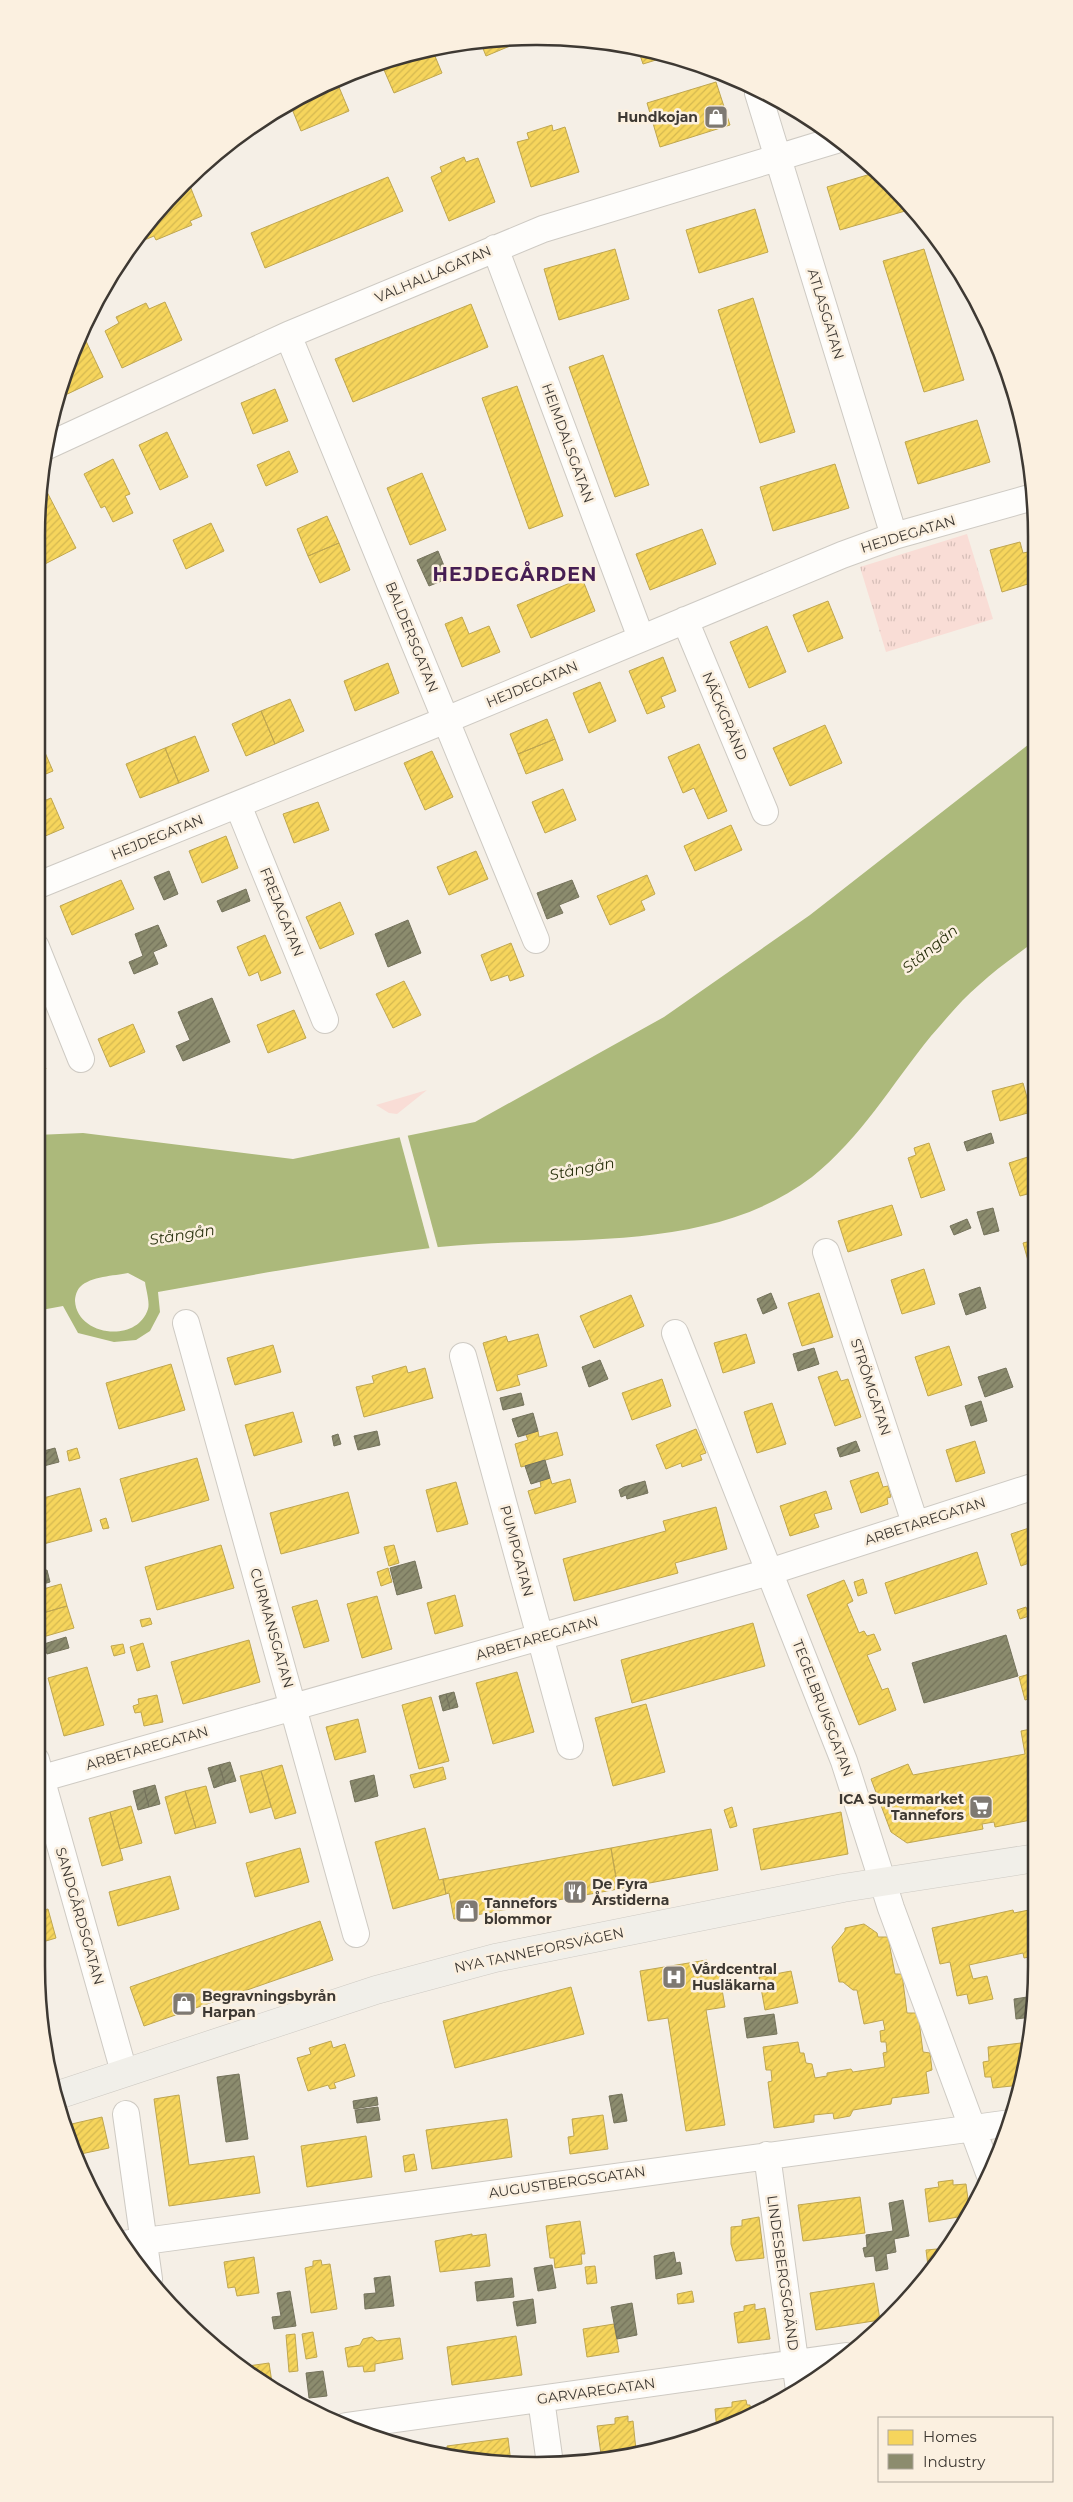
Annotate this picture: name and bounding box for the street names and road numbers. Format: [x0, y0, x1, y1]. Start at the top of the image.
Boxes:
street label: VALHALLAGATAN [372, 241, 494, 307]
street label: ATLASGATAN [804, 267, 848, 361]
street label: HEIMDALSGATAN [538, 381, 598, 505]
street label: HEJDEGATAN [859, 511, 957, 557]
street label: BALDERSGATAN [382, 579, 442, 695]
street label: HEJDEGATAN [483, 657, 581, 711]
street label: NÄCKGRÄND [698, 669, 752, 763]
street label: HEJDEGATAN [108, 810, 206, 864]
street label: FREJAGATAN [256, 865, 308, 959]
street label: STRÖMGATAN [847, 1336, 895, 1438]
street label: ARBETAREGATAN [862, 1493, 988, 1549]
street label: PUMPGATAN [496, 1503, 538, 1599]
street label: CURMANSGATAN [246, 1566, 298, 1690]
street label: ARBETAREGATAN [474, 1612, 600, 1664]
street label: TEGELBRUKSGATAN [789, 1637, 857, 1779]
street label: ARBETAREGATAN [84, 1722, 210, 1774]
street label: SANDGÅRDSGATAN [52, 1845, 109, 1987]
street label: NYA TANNEFORSVÄGEN [453, 1923, 625, 1977]
street label: AUGUSTBERGSGATAN [487, 2162, 647, 2202]
street label: LINDESBERGSGRÄND [763, 2194, 803, 2352]
street label: GARVAREGATAN [536, 2374, 656, 2408]

